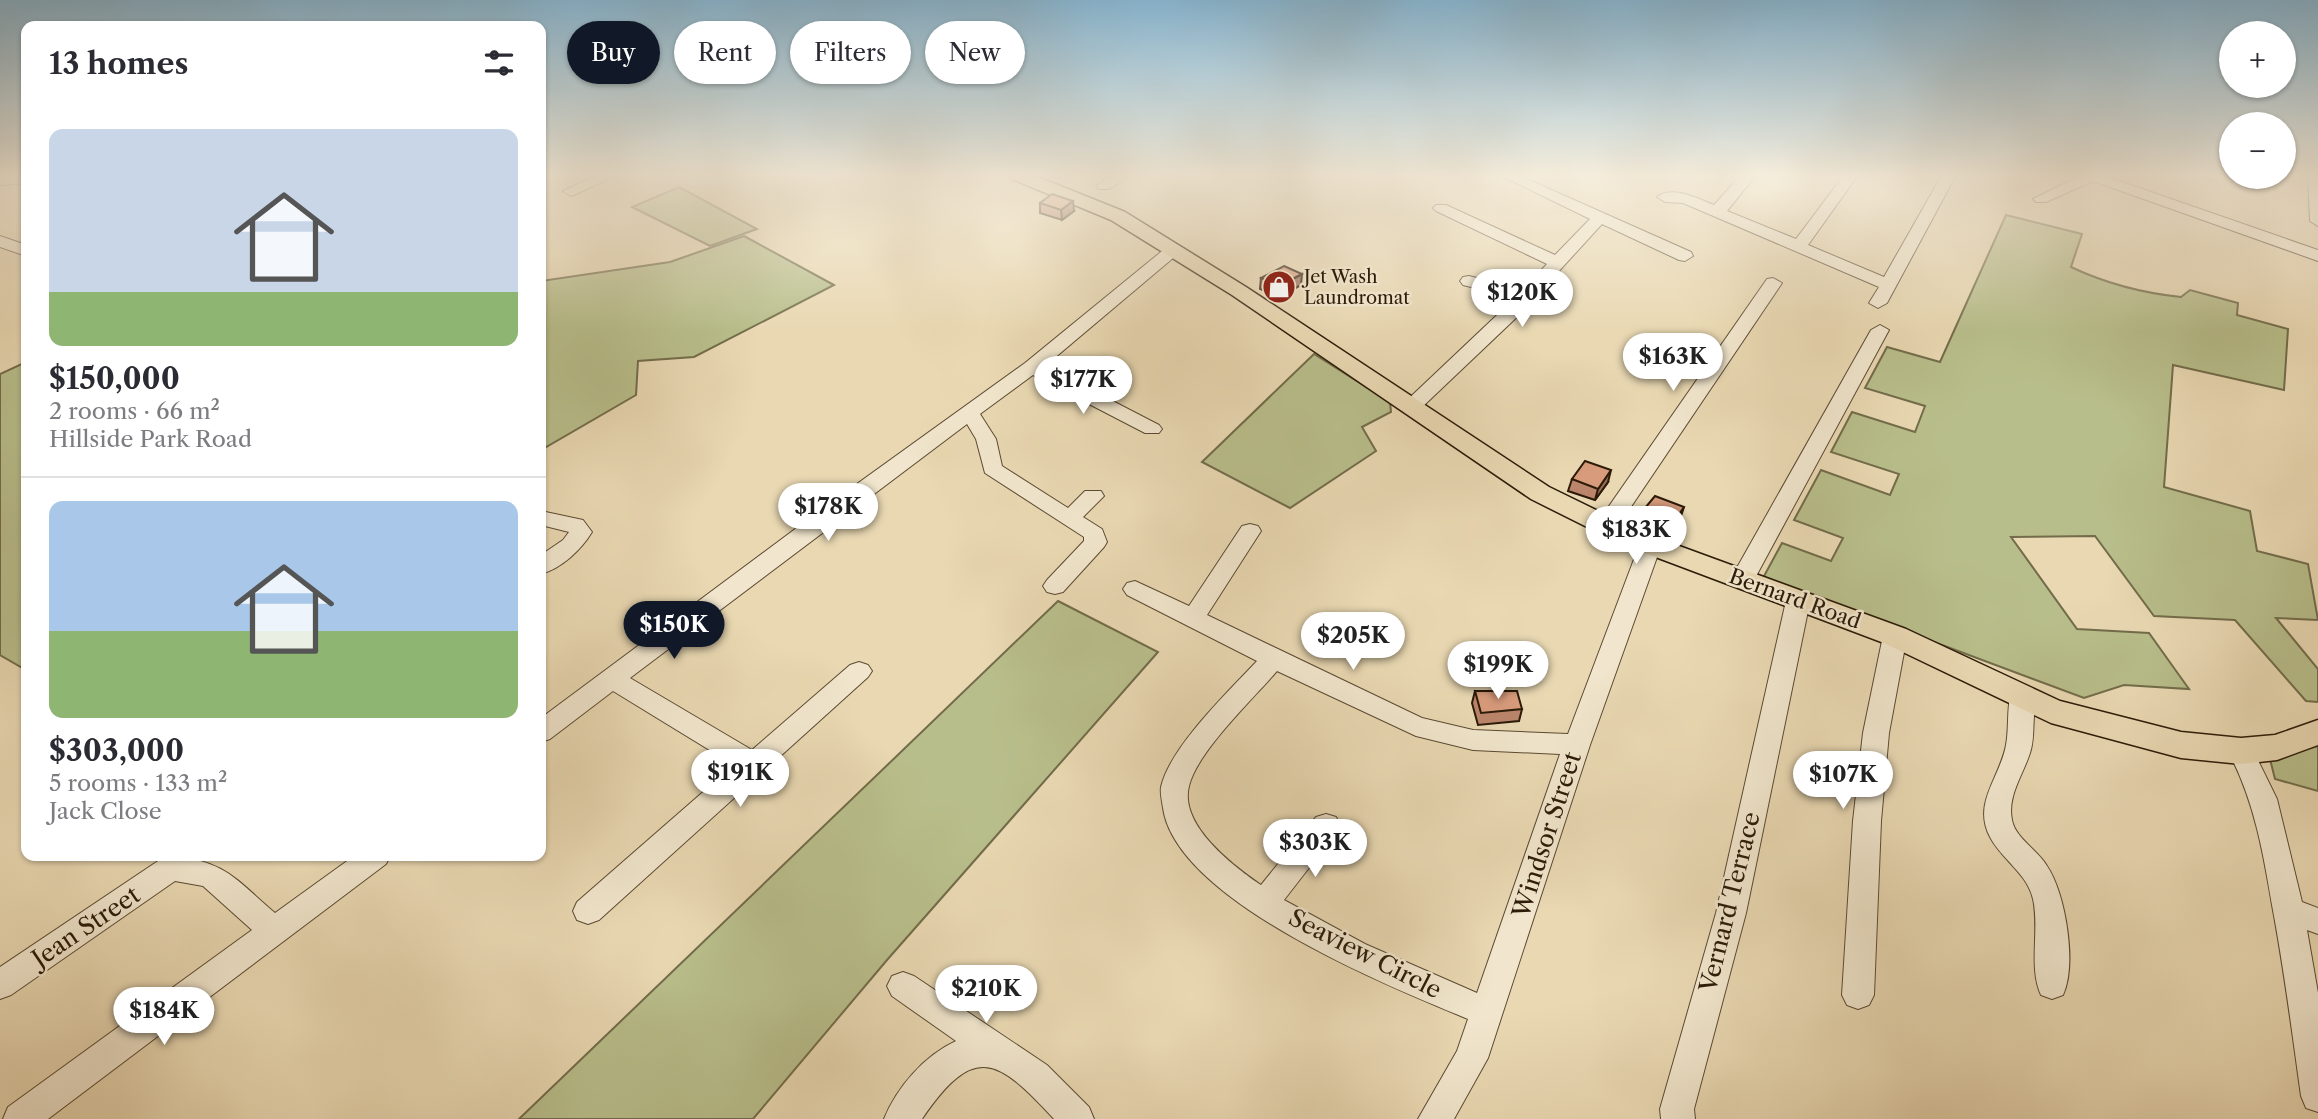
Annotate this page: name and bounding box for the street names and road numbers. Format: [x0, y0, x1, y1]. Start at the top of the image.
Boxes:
street label: Bernard Road [1726, 563, 1865, 634]
street label: Windsor Street [1506, 748, 1587, 922]
street label: Vernard Terrace [1693, 809, 1766, 996]
street label: Jean Street [23, 880, 146, 975]
street label: Seaview Circle [1284, 903, 1446, 1004]

